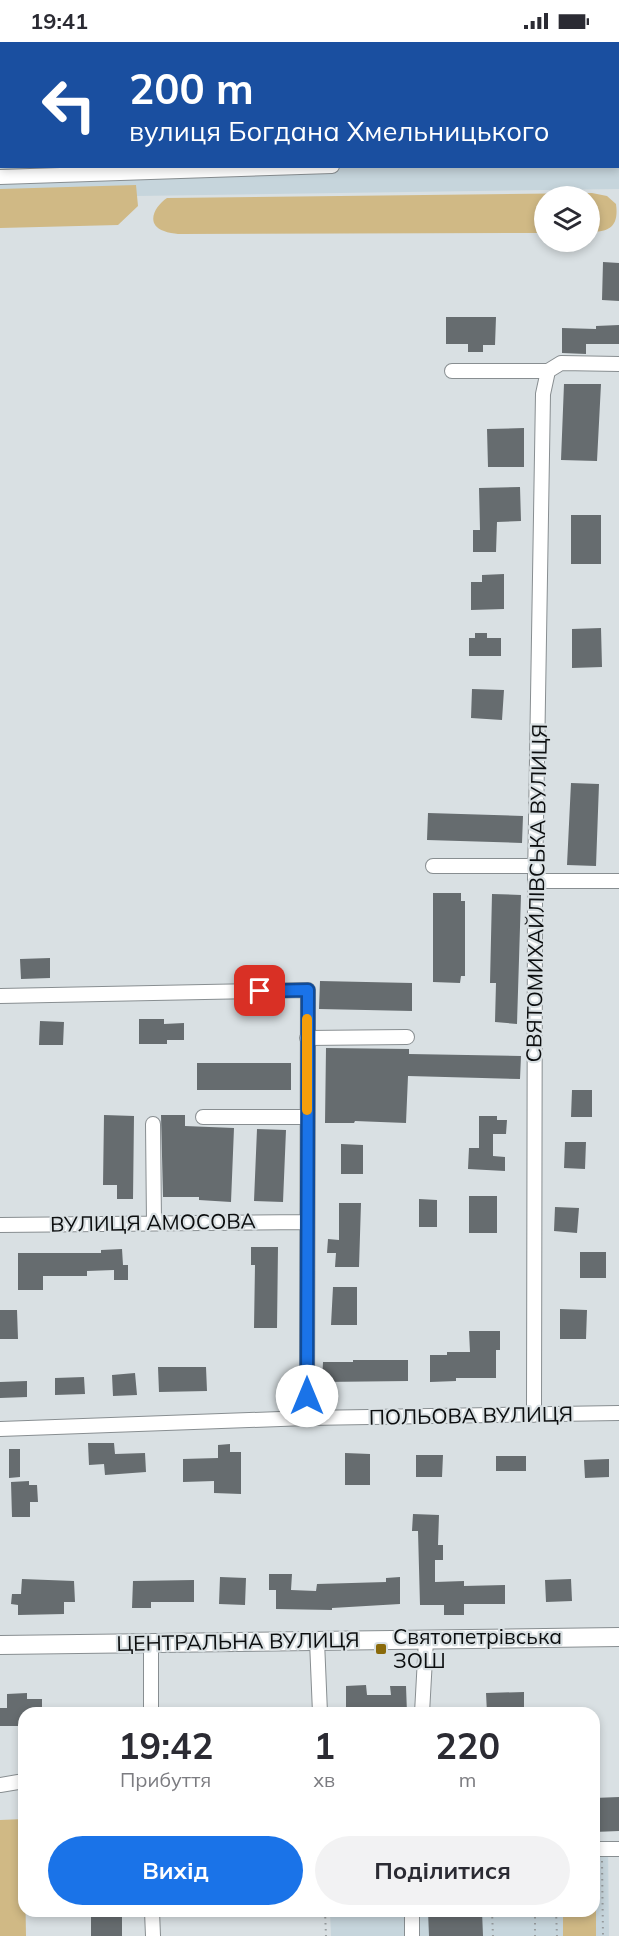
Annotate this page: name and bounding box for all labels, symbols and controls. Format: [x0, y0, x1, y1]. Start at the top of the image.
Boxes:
text: 19:41 [30, 7, 88, 35]
text: 200 m [129, 62, 254, 115]
icon: left [30, 66, 108, 144]
text: вулиця Богдана Хмельницького [129, 114, 550, 148]
map controls [534, 186, 600, 252]
button: layers [534, 186, 600, 252]
street label: СВЯТОМИХАЙЛІВСЬКА ВУЛИЦЯ [520, 724, 552, 1062]
pin [234, 965, 285, 1016]
icon: arrive [243, 974, 276, 1007]
street label: ВУЛИЦЯ АМОСОВА [50, 1207, 257, 1237]
position arrow [275, 1364, 339, 1428]
street label: ПОЛЬОВА ВУЛИЦЯ [369, 1400, 573, 1430]
place label: Святопетрівська ЗОШ [393, 1623, 562, 1673]
street label: ЦЕНТРАЛЬНА ВУЛИЦЯ [116, 1626, 360, 1656]
marker: Святопетрівська ЗОШ [374, 1642, 388, 1656]
text: 19:42 [118, 1723, 213, 1768]
text: 1 [313, 1723, 335, 1768]
text: 220 [435, 1723, 500, 1768]
text: Прибуття [120, 1767, 211, 1792]
text: хв [313, 1767, 335, 1792]
text: m [459, 1767, 476, 1792]
button: Вихід [48, 1836, 303, 1905]
button: Поділитися [315, 1836, 570, 1905]

